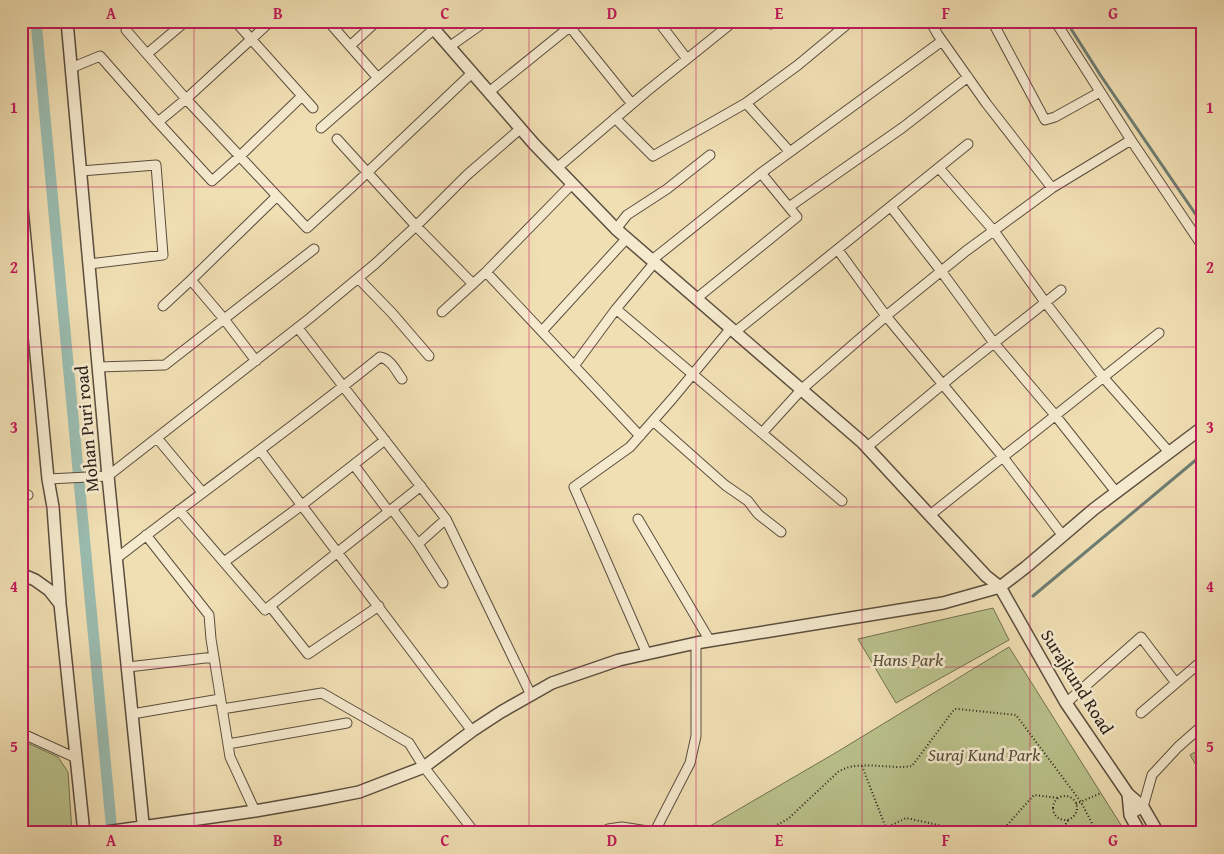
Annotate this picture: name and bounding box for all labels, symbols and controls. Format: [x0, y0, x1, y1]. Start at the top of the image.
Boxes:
text: A [106, 1, 117, 25]
text: B [273, 1, 283, 25]
text: C [440, 1, 450, 25]
text: D [607, 1, 617, 25]
text: E [775, 1, 784, 25]
text: F [942, 1, 950, 25]
text: G [1108, 1, 1118, 25]
text: 1 [10, 95, 18, 119]
text: 1 [1206, 95, 1214, 119]
text: 2 [10, 255, 18, 279]
text: 2 [1206, 255, 1214, 279]
street label: Mohan Puri road [67, 364, 105, 493]
text: 3 [10, 415, 18, 439]
text: 3 [1206, 415, 1214, 439]
text: 4 [10, 574, 18, 598]
text: 4 [1206, 574, 1214, 598]
street label: Surajkund Road [1034, 624, 1121, 740]
park label: Hans Park [872, 646, 944, 673]
text: 5 [10, 734, 18, 758]
text: 5 [1206, 734, 1214, 758]
park label: Suraj Kund Park [928, 741, 1041, 768]
text: A [106, 828, 117, 852]
text: B [273, 828, 283, 852]
text: C [440, 828, 450, 852]
text: D [607, 828, 617, 852]
text: E [775, 828, 784, 852]
text: F [942, 828, 950, 852]
text: G [1108, 828, 1118, 852]

